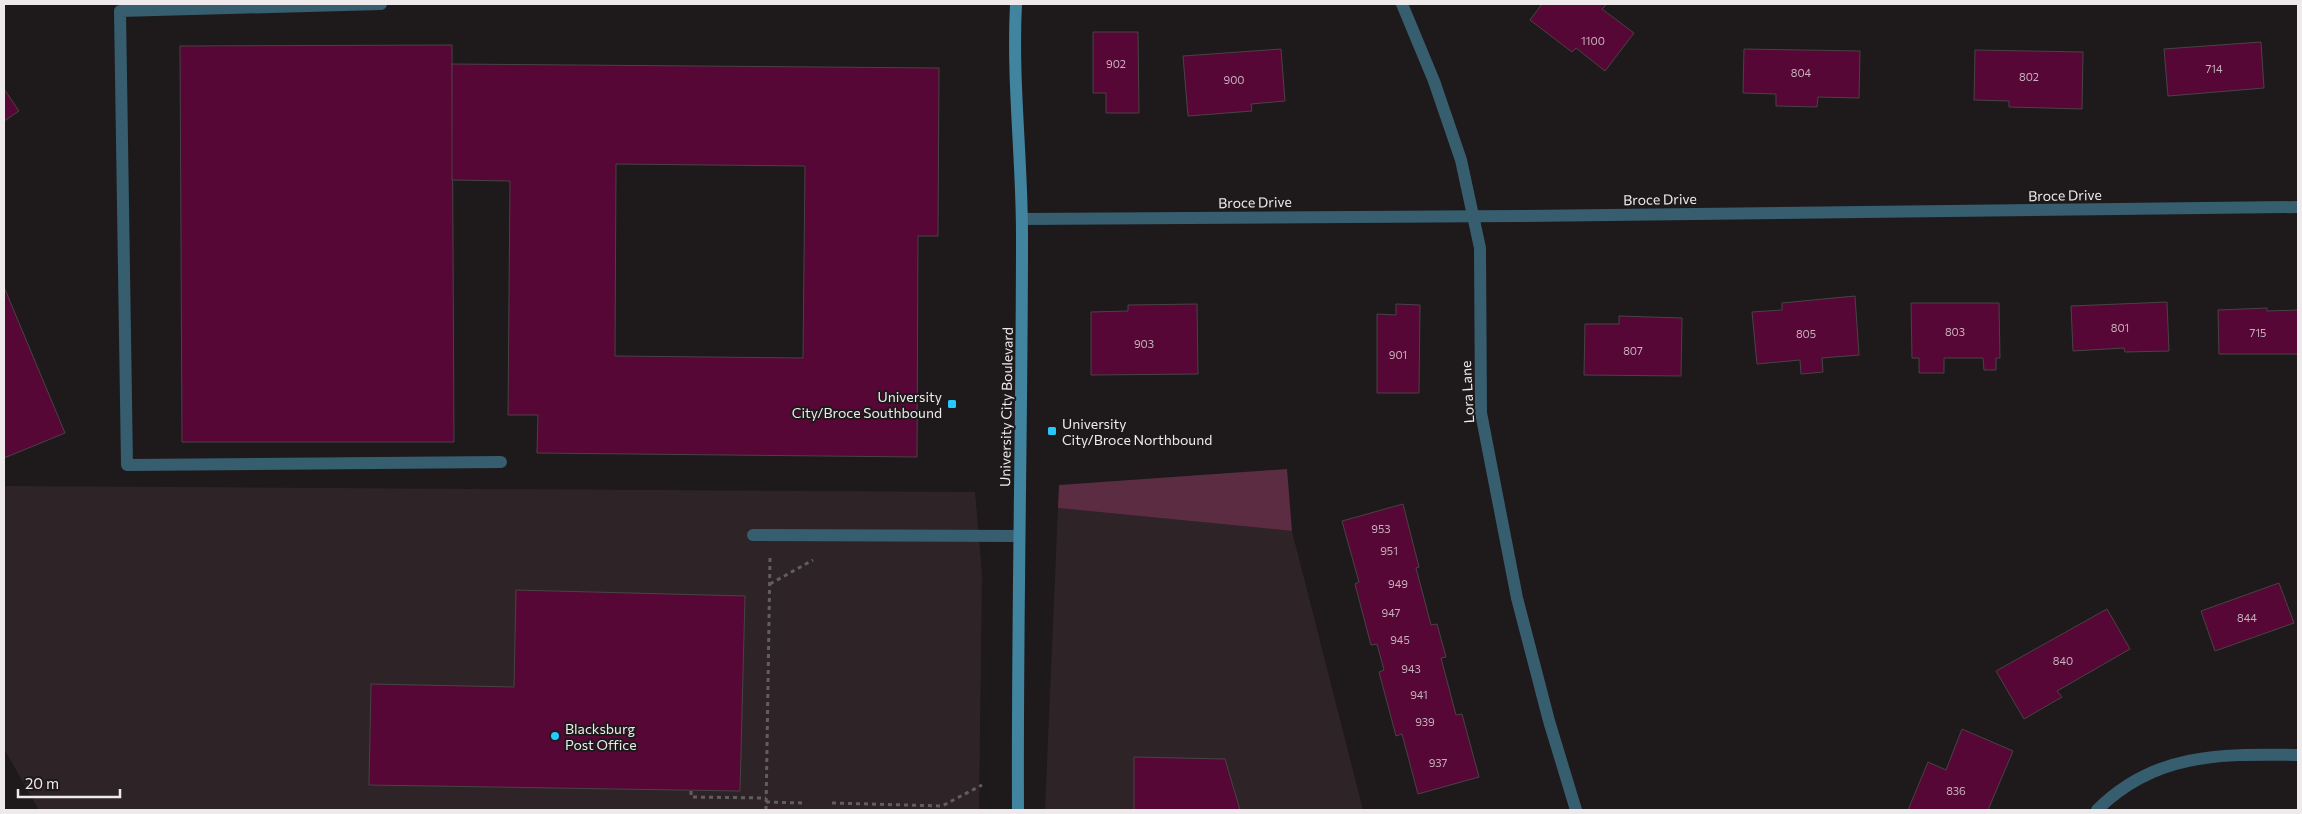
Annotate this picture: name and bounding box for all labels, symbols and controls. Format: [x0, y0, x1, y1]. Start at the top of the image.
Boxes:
house number: 1100 [1581, 34, 1605, 47]
house number: 902 [1106, 57, 1126, 70]
house number: 714 [2205, 62, 2223, 75]
house number: 804 [1791, 66, 1812, 79]
house number: 802 [2019, 70, 2039, 83]
house number: 900 [1223, 73, 1245, 86]
street label: Broce Drive [2028, 186, 2102, 204]
street label: Broce Drive [1623, 190, 1697, 208]
street label: Broce Drive [1218, 193, 1292, 211]
house number: 801 [2111, 321, 2129, 334]
house number: 803 [1945, 325, 1965, 338]
house number: 715 [2250, 326, 2266, 339]
street label: University City Boulevard [996, 327, 1016, 487]
house number: 805 [1796, 327, 1816, 340]
house number: 903 [1134, 337, 1154, 350]
house number: 807 [1623, 344, 1643, 357]
house number: 901 [1389, 348, 1407, 361]
street label: Lora Lane [1457, 360, 1477, 424]
place label: University City/Broce Southbound [792, 388, 942, 421]
marker: University City/Broce Southbound [946, 398, 958, 410]
place label: University City/Broce Northbound [1062, 415, 1212, 448]
marker: University City/Broce Northbound [1046, 425, 1058, 437]
house number: 953 [1371, 522, 1391, 535]
house number: 951 [1380, 544, 1398, 557]
house number: 949 [1388, 577, 1408, 590]
house number: 947 [1382, 606, 1401, 619]
house number: 844 [2237, 611, 2257, 624]
house number: 945 [1390, 633, 1410, 646]
house number: 840 [2053, 654, 2073, 667]
house number: 943 [1401, 662, 1421, 675]
house number: 941 [1410, 688, 1428, 701]
house number: 939 [1415, 715, 1435, 728]
place label: Blacksburg Post Office [565, 720, 637, 753]
marker: Blacksburg Post Office [549, 730, 561, 742]
house number: 937 [1429, 756, 1448, 769]
scale bar [18, 766, 120, 798]
text: 20 m [25, 774, 59, 792]
house number: 836 [1946, 784, 1966, 797]

